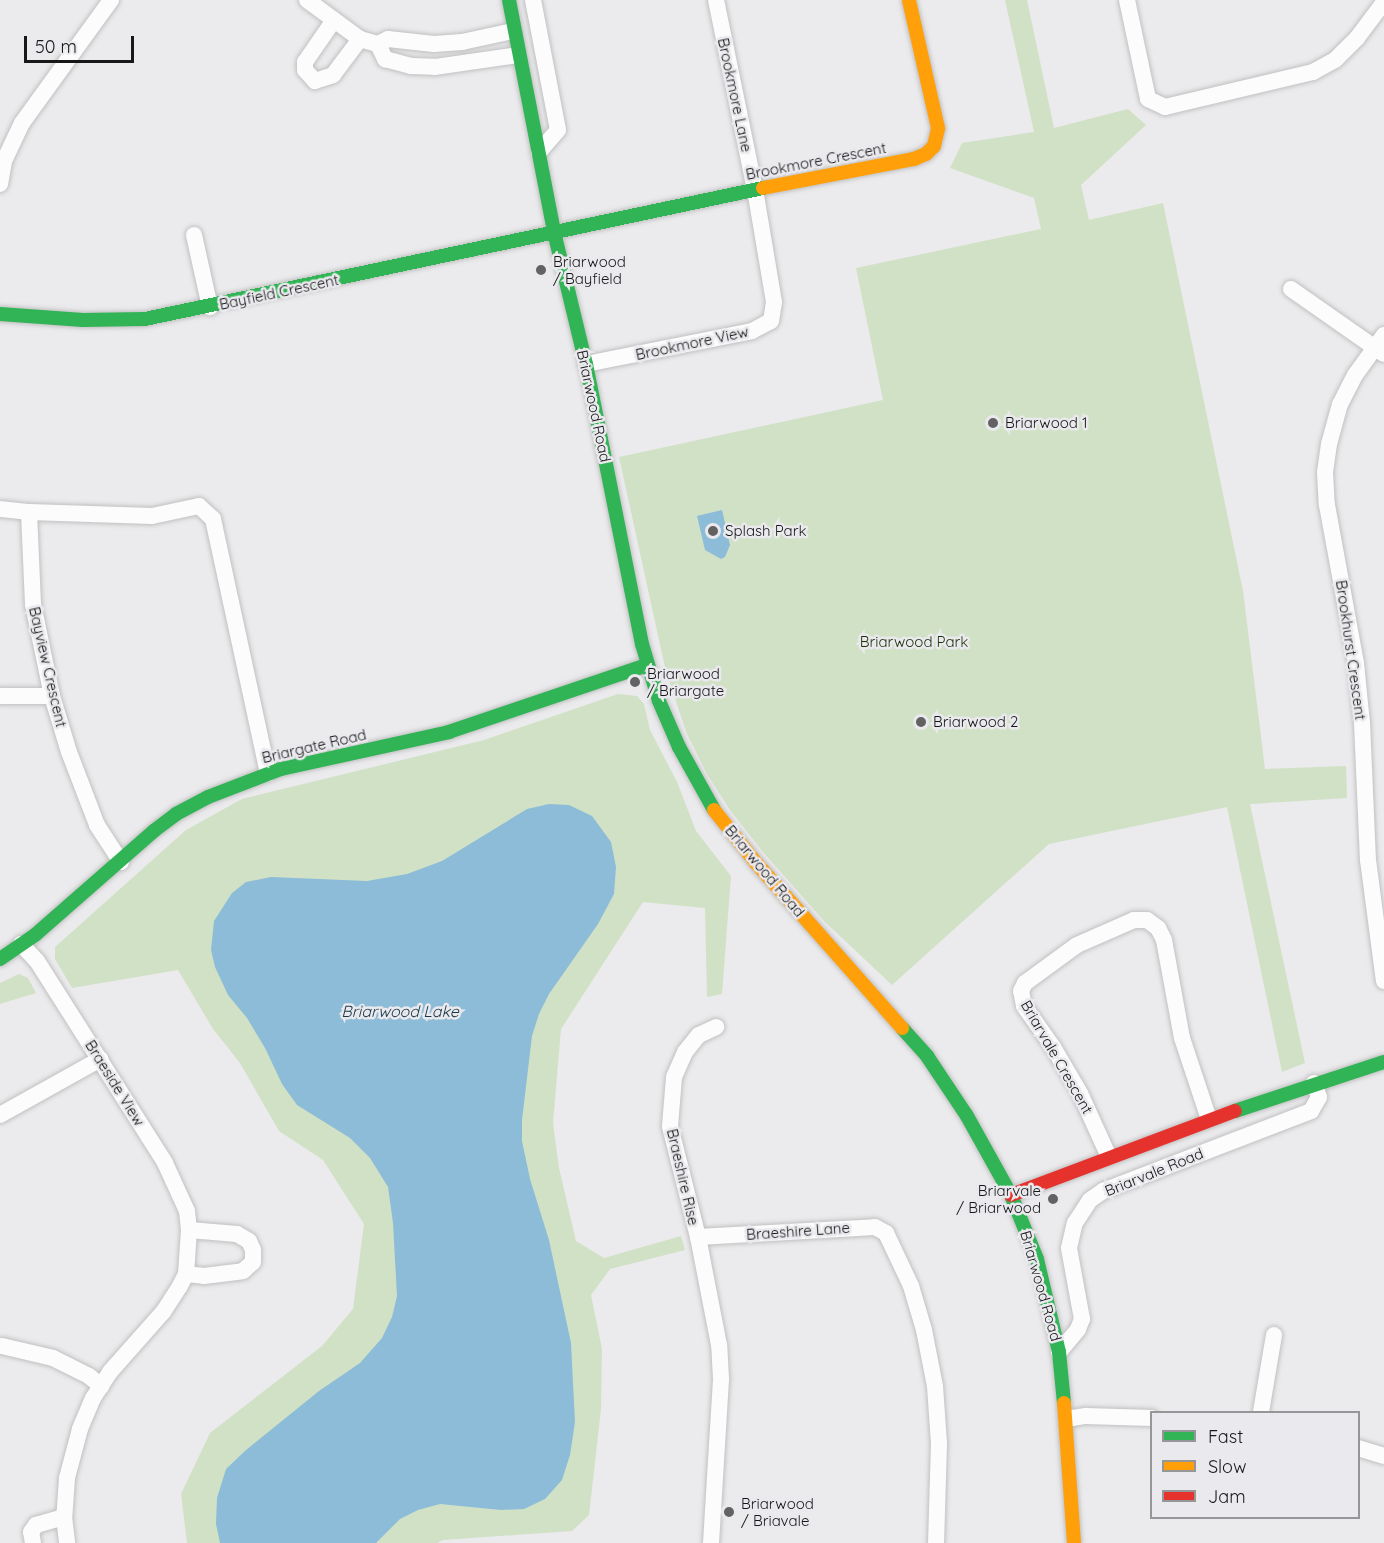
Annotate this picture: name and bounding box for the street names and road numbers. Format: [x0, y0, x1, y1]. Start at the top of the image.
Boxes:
street label: Brookmore Lane [714, 36, 756, 154]
street label: Brookmore Crescent [744, 139, 888, 183]
street label: Bayfield Crescent [218, 271, 340, 313]
street label: Brookmore View [634, 322, 750, 364]
street label: Briarwood Road [573, 348, 615, 464]
street label: Brookhurst Crescent [1332, 579, 1370, 721]
street label: Bayview Crescent [25, 605, 71, 729]
street label: Briargate Road [260, 725, 368, 767]
street label: Briarwood Road [721, 821, 809, 921]
street label: Briarvale Crescent [1017, 997, 1097, 1117]
street label: Braeside View [81, 1037, 149, 1129]
street label: Braeshire Rise [663, 1127, 703, 1227]
street label: Briarvale Road [1102, 1144, 1206, 1200]
street label: Braeshire Lane [746, 1218, 850, 1244]
street label: Briarwood Road [1017, 1229, 1065, 1343]

